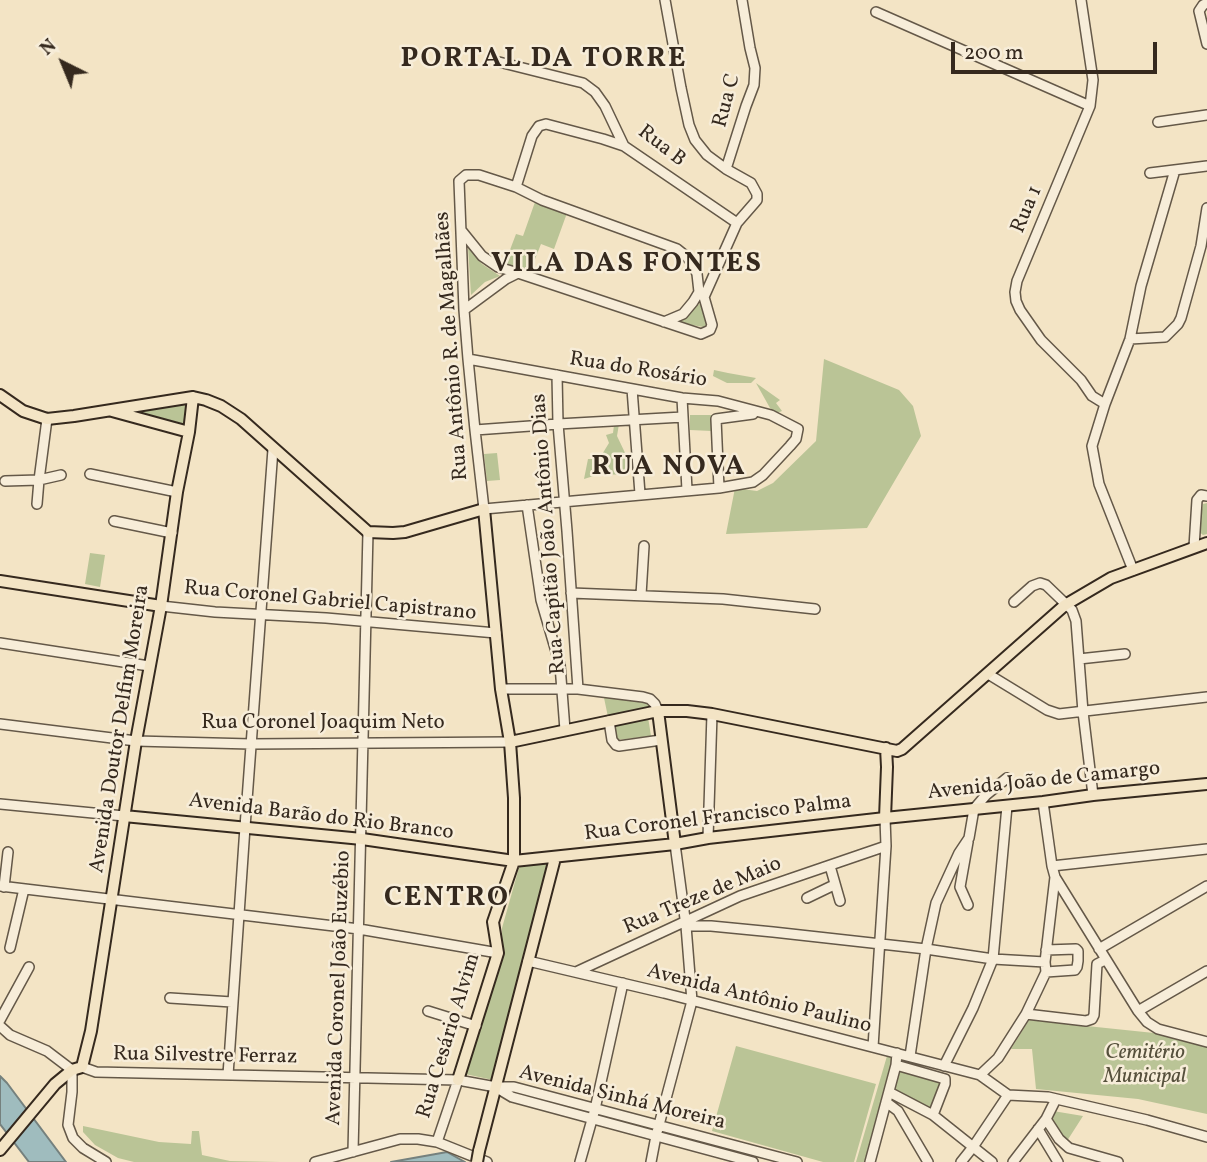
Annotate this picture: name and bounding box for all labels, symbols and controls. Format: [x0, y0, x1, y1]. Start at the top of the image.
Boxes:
north arrow [28, 28, 98, 98]
scale bar [955, 28, 1162, 72]
text: N [35, 33, 63, 62]
text: 200 m [964, 39, 1024, 68]
district label: PORTAL DA TORRE [402, 44, 686, 78]
street label: Rua C [709, 71, 747, 131]
street label: Rua B [632, 120, 690, 174]
street label: Rua 1 [1007, 183, 1049, 237]
street label: Rua Antônio R. de Magalhães [431, 211, 475, 481]
district label: VILA DAS FONTES [493, 249, 761, 283]
street label: Rua do Rosário [567, 348, 709, 394]
street label: Rua Capitão João Antônio Dias [528, 393, 572, 675]
district label: RUA NOVA [592, 452, 746, 486]
street label: Rua Coronel Gabriel Capistrano [183, 577, 477, 627]
street label: Avenida Doutor Delfim Moreira [86, 583, 156, 875]
street label: Rua Coronel Joaquim Neto [201, 711, 445, 737]
street label: Avenida João de Camargo [927, 757, 1161, 807]
street label: Avenida Barão do Rio Branco [187, 789, 455, 847]
street label: Rua Coronel Francisco Palma [583, 790, 853, 848]
street label: Avenida Coronel João Euzébio [323, 850, 357, 1126]
street label: Rua Treze de Maio [620, 852, 786, 942]
district label: CENTRO [385, 883, 509, 917]
street label: Rua Cesário Alvim [413, 950, 487, 1122]
street label: Avenida Antônio Paulino [644, 960, 874, 1040]
park label: Cemitério Municipal [1104, 1041, 1186, 1091]
street label: Rua Silvestre Ferraz [113, 1043, 297, 1071]
street label: Avenida Sinhá Moreira [516, 1061, 728, 1137]

